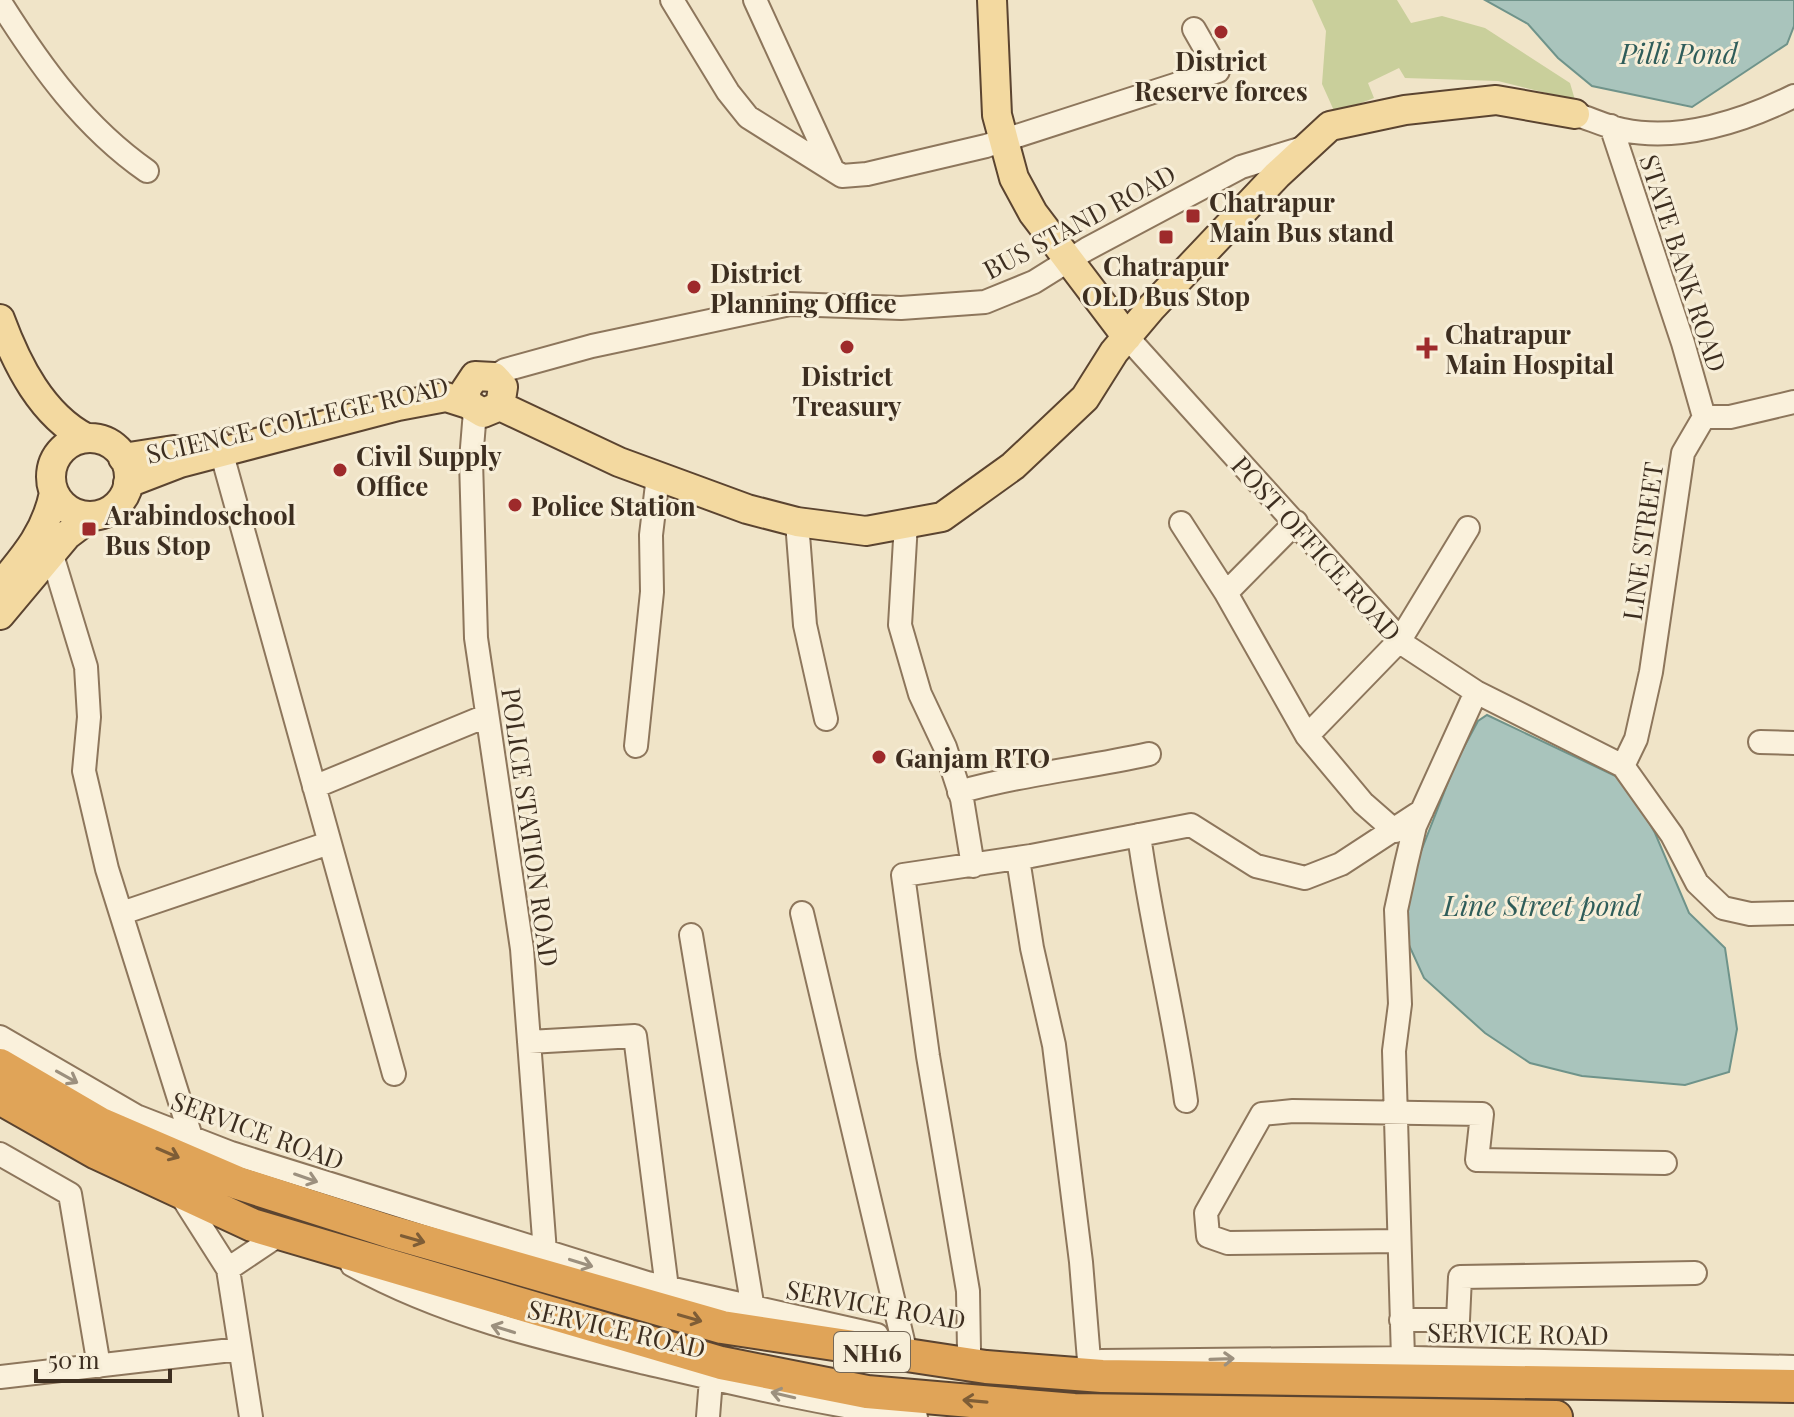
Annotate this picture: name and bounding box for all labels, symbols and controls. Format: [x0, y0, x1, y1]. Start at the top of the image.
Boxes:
marker: District Reserve forces [1212, 23, 1230, 41]
water label: Pilli Pond [1619, 34, 1739, 71]
place label: District Reserve forces [1134, 43, 1308, 108]
street label: STATE BANK ROAD [1632, 150, 1736, 376]
street label: BUS STAND ROAD [977, 156, 1181, 286]
place label: Chatrapur Main Bus stand [1209, 184, 1395, 249]
marker: Chatrapur Main Bus stand [1184, 207, 1202, 225]
marker: Chatrapur OLD Bus Stop [1157, 228, 1175, 246]
place label: Chatrapur OLD Bus Stop [1082, 248, 1250, 313]
place label: District Planning Office [710, 255, 897, 320]
marker: District Planning Office [685, 278, 703, 296]
place label: Chatrapur Main Hospital [1445, 316, 1614, 381]
marker: Chatrapur Main Hospital [1416, 337, 1438, 359]
marker: District Treasury [838, 338, 856, 356]
place label: District Treasury [792, 358, 902, 423]
street label: SCIENCE COLLEGE ROAD [142, 367, 452, 471]
place label: Civil Supply Office [356, 438, 502, 503]
street label: POST OFFICE ROAD [1224, 448, 1410, 648]
street label: LINE STREET [1614, 460, 1670, 622]
marker: Civil Supply Office [331, 461, 349, 479]
place label: Police Station [531, 488, 696, 523]
marker: Police Station [506, 496, 524, 514]
place label: Arabindoschool Bus Stop [104, 497, 296, 562]
marker: Arabindoschool Bus Stop [80, 520, 98, 538]
street label: POLICE STATION ROAD [494, 685, 568, 969]
place label: Ganjam RTO [895, 740, 1050, 775]
marker: Ganjam RTO [870, 748, 888, 766]
water label: Line Street pond [1442, 886, 1642, 923]
one-way arrow [55, 1069, 78, 1085]
street label: SERVICE ROAD [167, 1082, 349, 1178]
one-way arrow [155, 1147, 180, 1162]
one-way arrow [293, 1172, 318, 1187]
one-way arrow [400, 1232, 426, 1247]
one-way arrow [567, 1256, 593, 1271]
street label: SERVICE ROAD [783, 1271, 969, 1337]
street label: SERVICE ROAD [525, 1291, 709, 1365]
one-way arrow [677, 1311, 703, 1326]
street label: SERVICE ROAD [1427, 1314, 1609, 1352]
one-way arrow [491, 1321, 517, 1336]
road number: NH16 [834, 1332, 910, 1372]
scale bar [36, 1333, 170, 1383]
text: 50 m [48, 1343, 100, 1375]
one-way arrow [1208, 1351, 1235, 1366]
one-way arrow [771, 1387, 797, 1402]
one-way arrow [962, 1393, 989, 1408]

